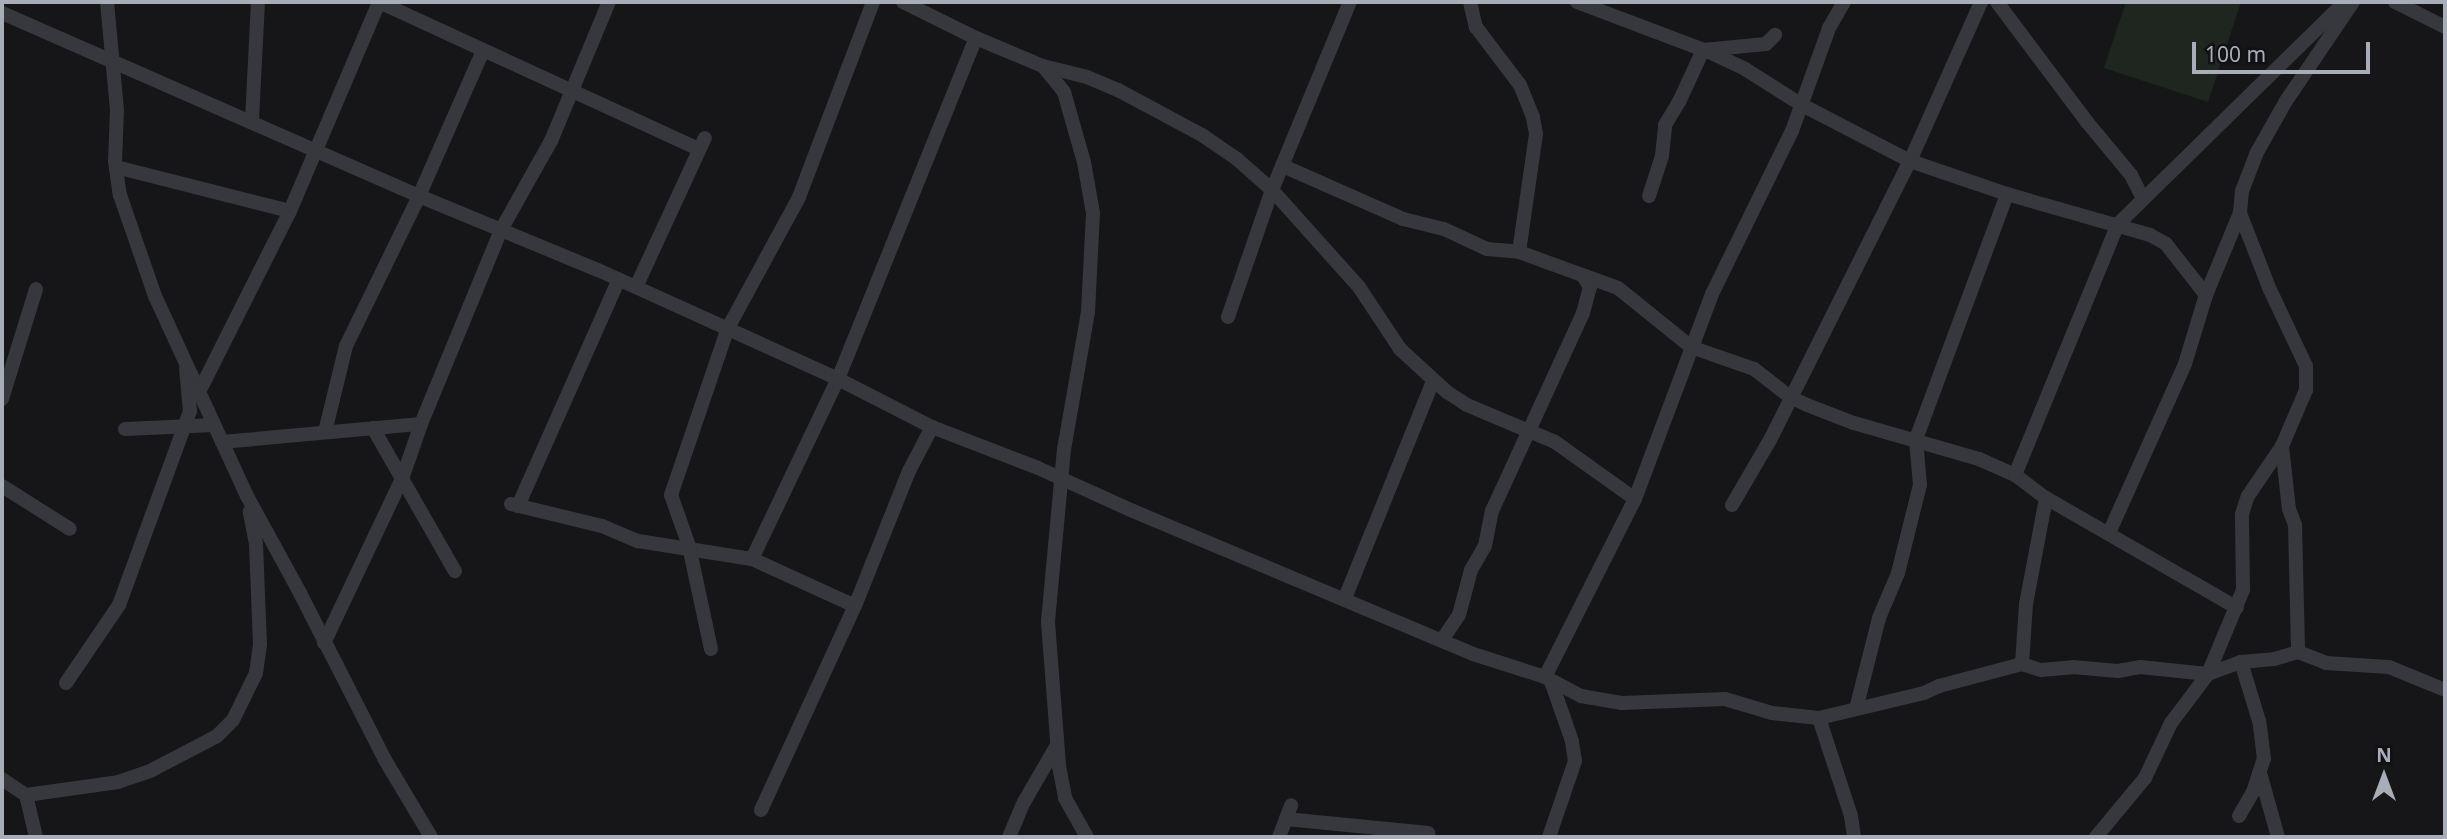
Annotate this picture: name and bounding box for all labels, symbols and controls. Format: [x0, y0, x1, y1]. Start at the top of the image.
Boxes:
scale bar [2195, 28, 2374, 72]
text: 100 m [2205, 40, 2266, 68]
north arrow [2349, 741, 2419, 811]
text: N [2376, 742, 2392, 768]

